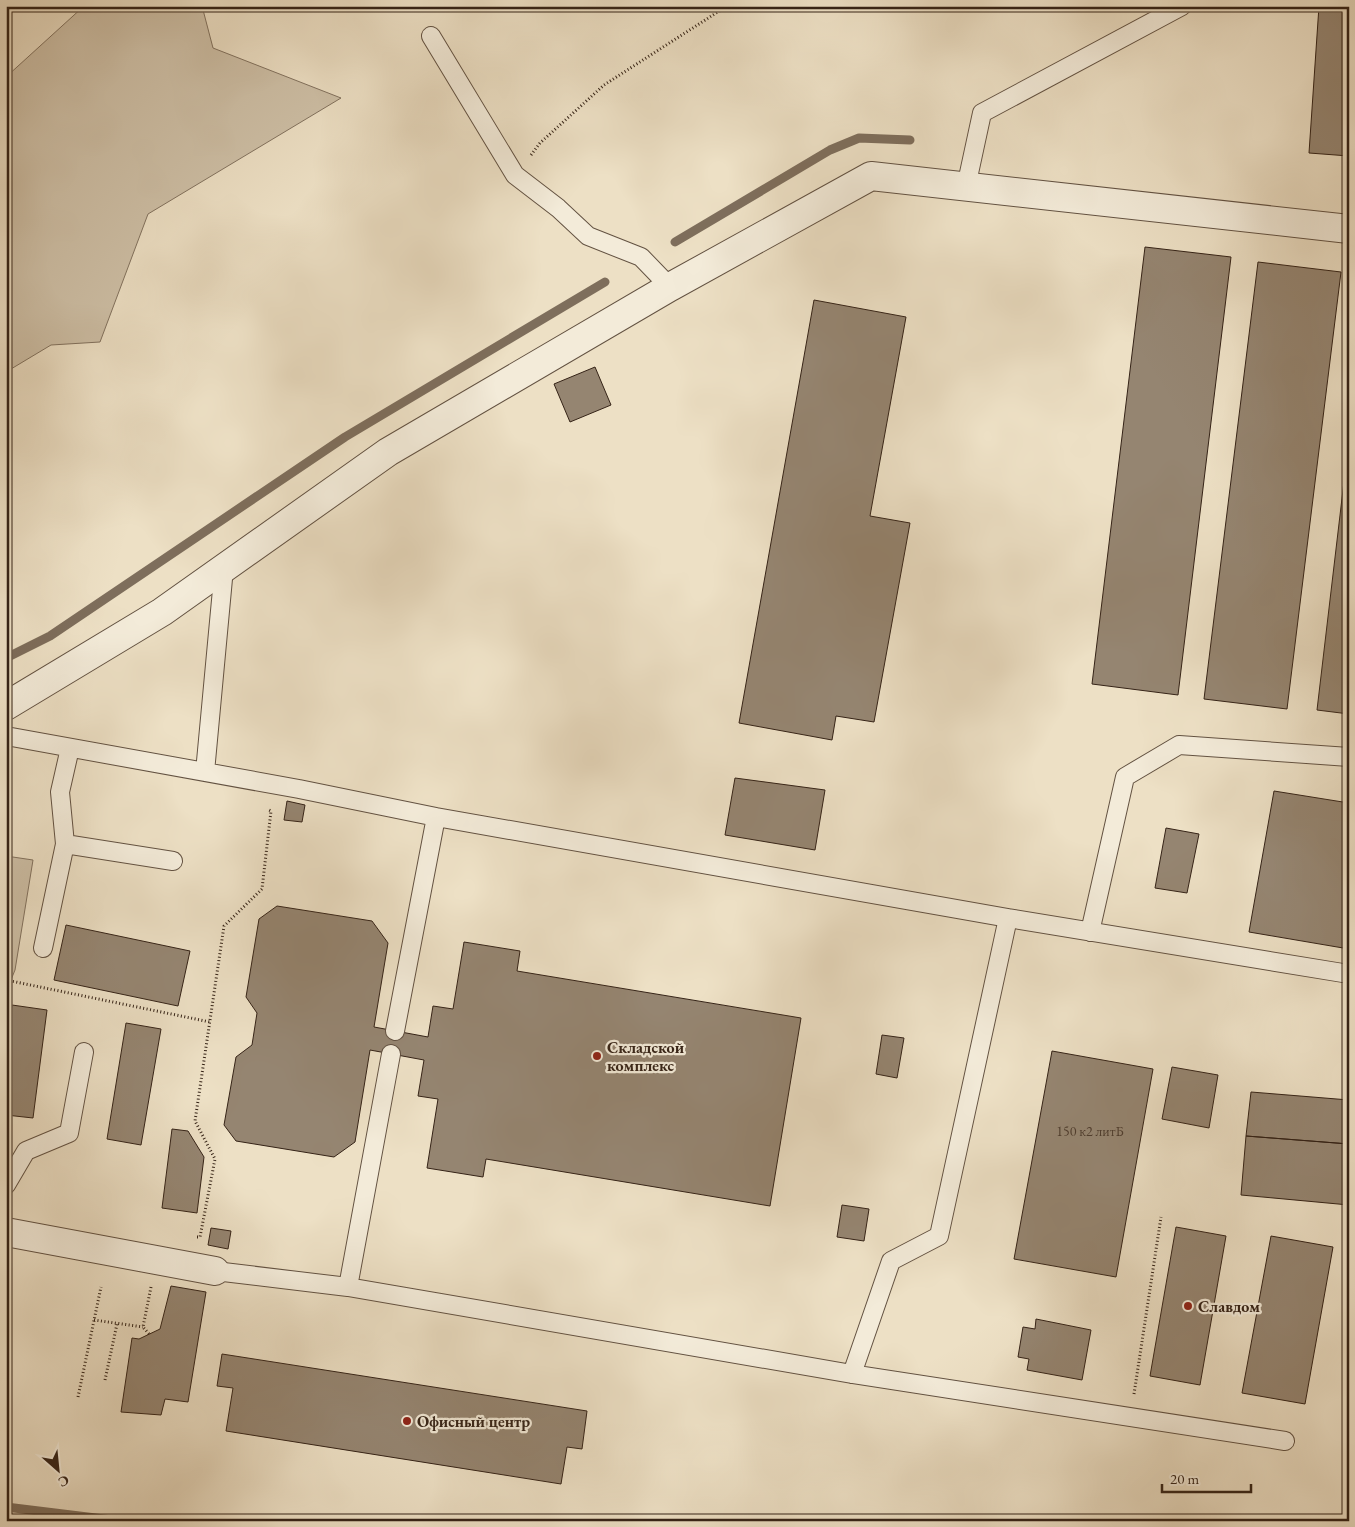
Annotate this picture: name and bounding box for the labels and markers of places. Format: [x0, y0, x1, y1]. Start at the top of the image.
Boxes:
place label: Складской комплекс [607, 1037, 685, 1076]
marker: Складской комплекс [591, 1050, 603, 1062]
place label: Славдом [1198, 1296, 1260, 1317]
marker: Славдом [1182, 1300, 1194, 1312]
place label: Офисный центр [417, 1411, 530, 1432]
marker: Офисный центр [401, 1415, 413, 1427]

